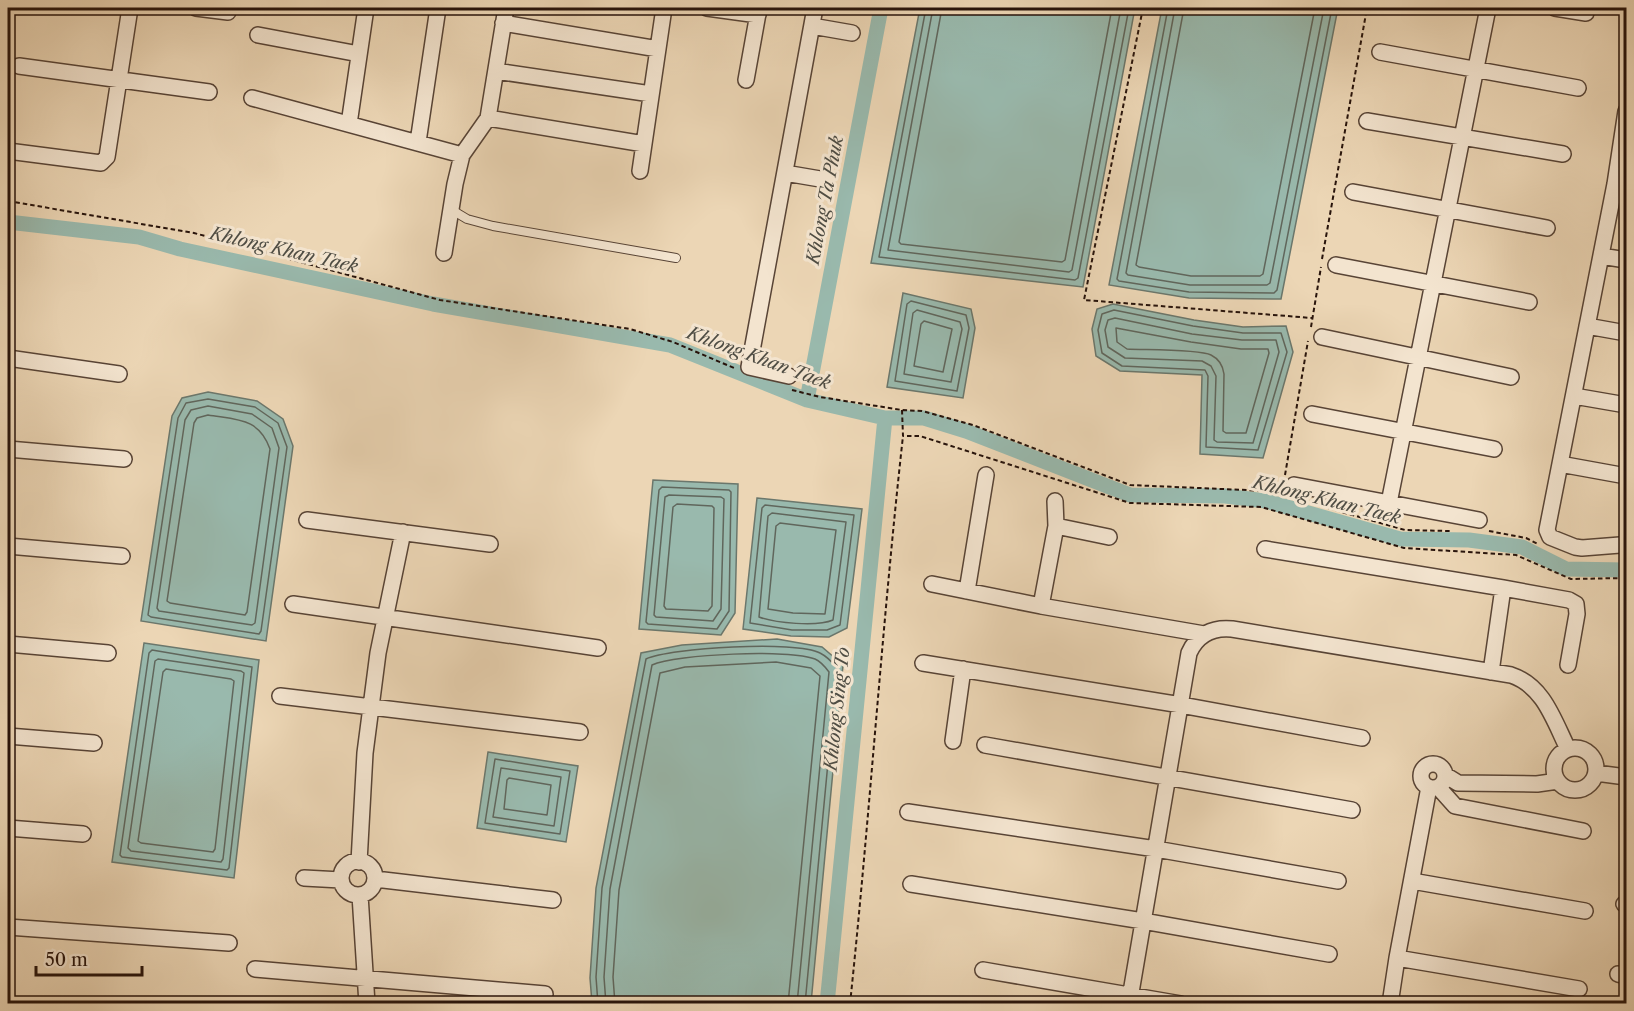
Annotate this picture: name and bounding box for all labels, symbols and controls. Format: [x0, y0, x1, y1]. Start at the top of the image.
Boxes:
water label: Khlong Ta Phuk [801, 133, 848, 268]
water label: Khlong Khan Taek [206, 222, 361, 278]
water label: Khlong Khan Taek [682, 321, 834, 394]
water label: Khlong Khan Taek [1249, 471, 1404, 529]
water label: Khlong Sing To [819, 646, 854, 774]
scale bar [36, 939, 142, 977]
text: 50 m [45, 949, 88, 971]

